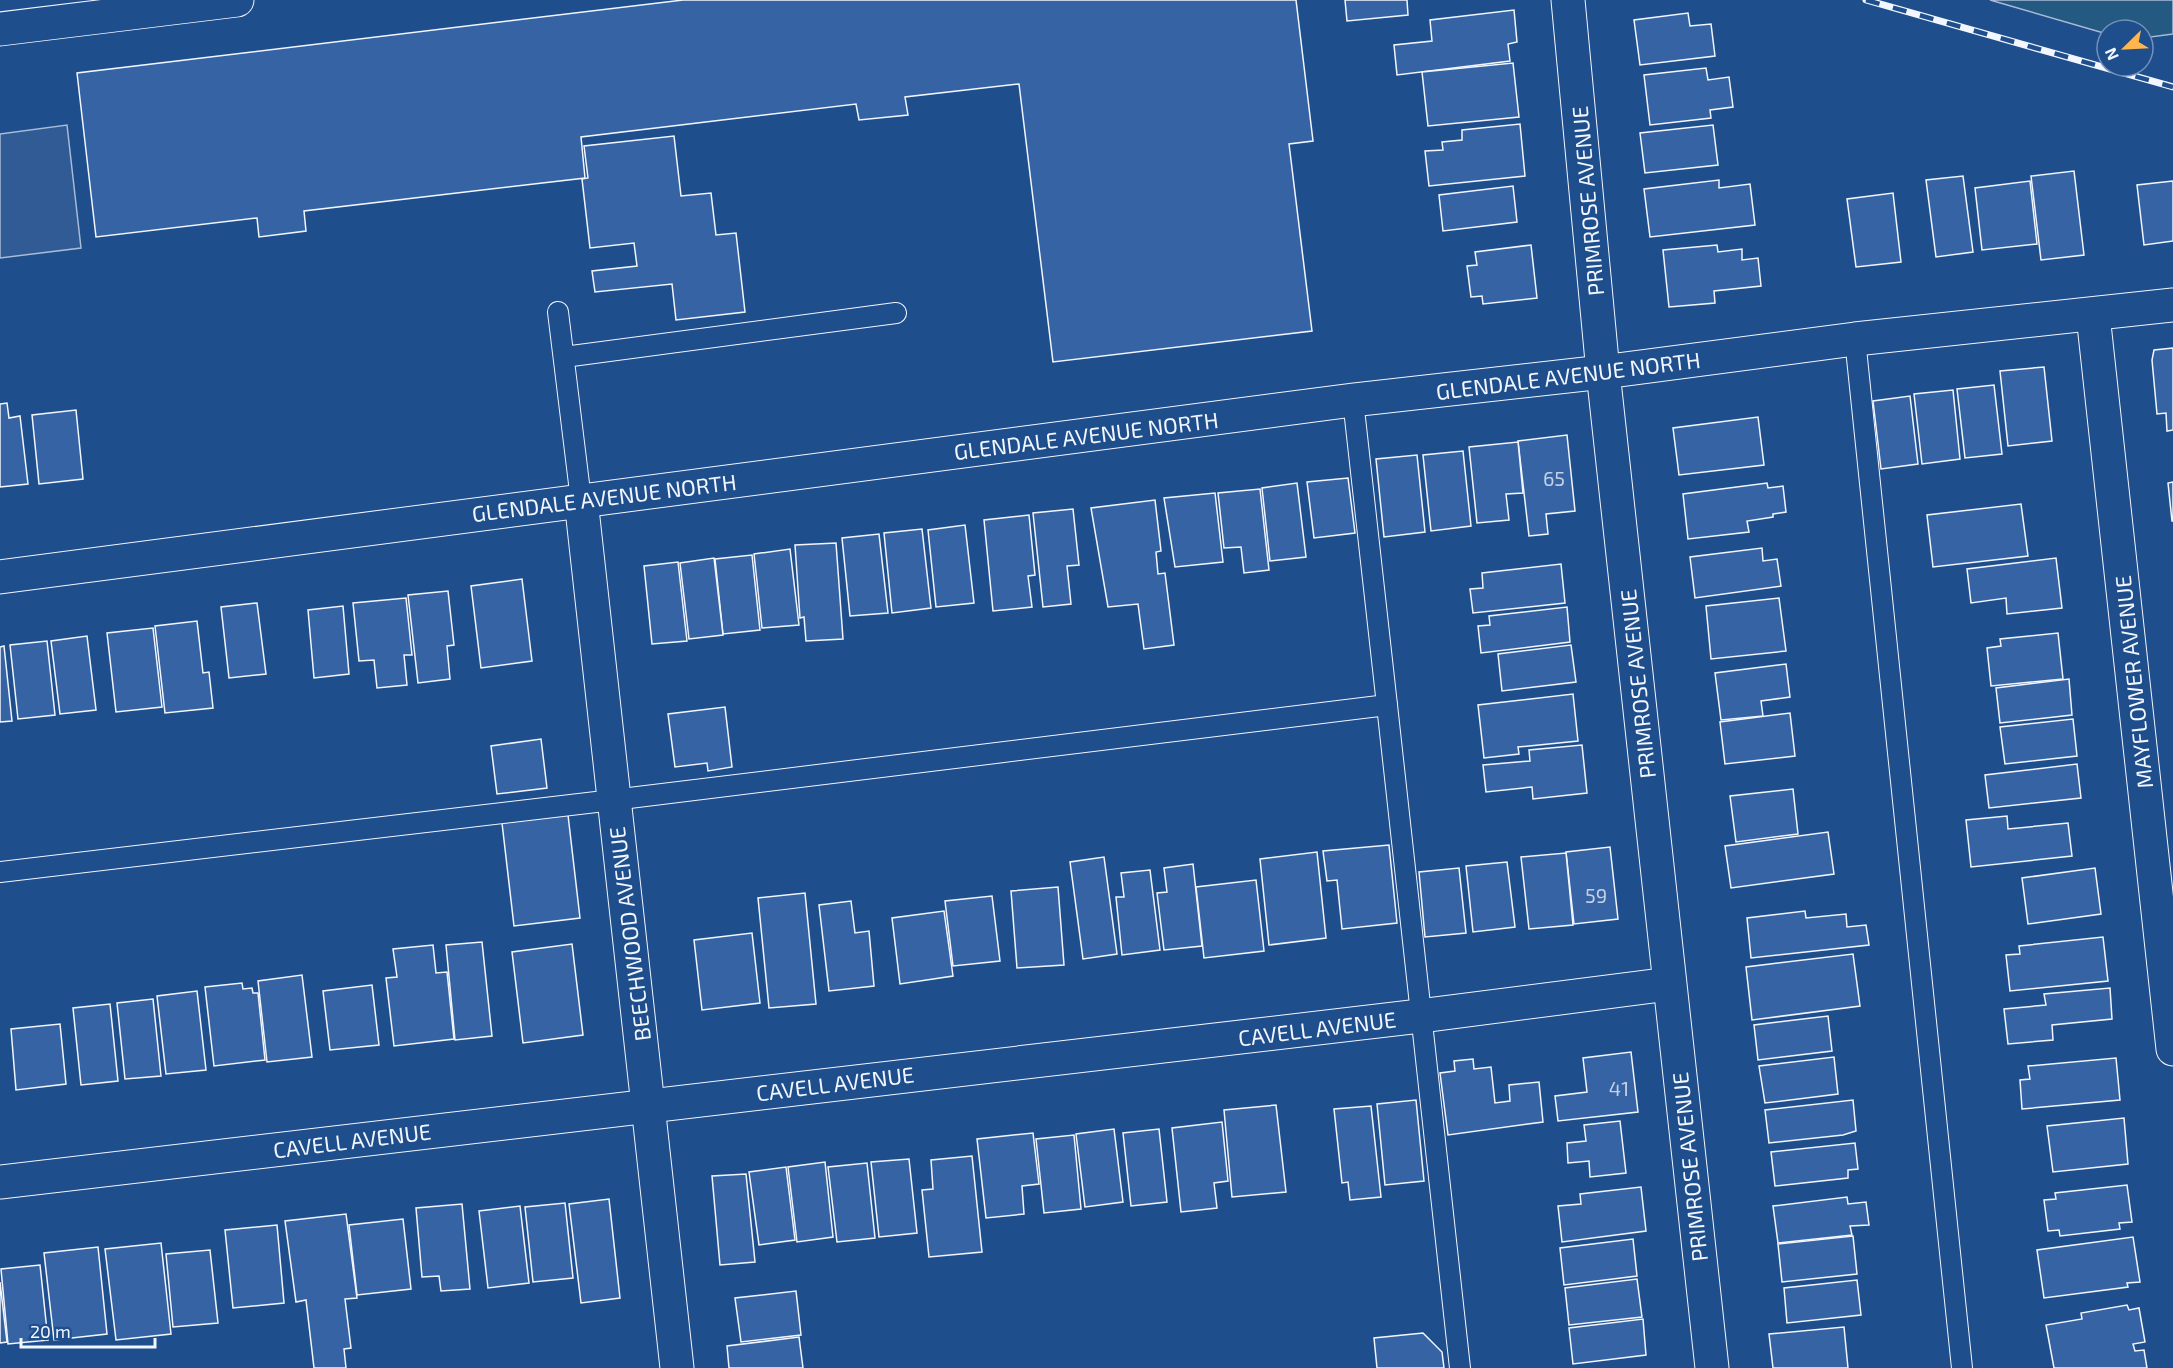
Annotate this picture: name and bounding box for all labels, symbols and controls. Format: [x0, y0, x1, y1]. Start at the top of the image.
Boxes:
north arrow [2095, 18, 2155, 78]
text: N [2100, 45, 2122, 63]
street label: PRIMROSE AVENUE [1566, 105, 1608, 297]
street label: GLENDALE AVENUE NORTH [1434, 346, 1702, 404]
street label: GLENDALE AVENUE NORTH [952, 406, 1220, 464]
house number: 65 [1543, 466, 1565, 490]
street label: GLENDALE AVENUE NORTH [470, 468, 738, 526]
street label: MAYFLOWER AVENUE [2109, 574, 2157, 790]
street label: PRIMROSE AVENUE [1614, 588, 1660, 780]
street label: BEECHWOOD AVENUE [603, 825, 655, 1043]
house number: 59 [1585, 883, 1607, 907]
street label: CAVELL AVENUE [1237, 1005, 1397, 1051]
street label: CAVELL AVENUE [755, 1060, 915, 1106]
street label: PRIMROSE AVENUE [1666, 1071, 1712, 1263]
house number: 41 [1609, 1076, 1629, 1100]
street label: CAVELL AVENUE [272, 1117, 432, 1163]
scale bar [21, 1311, 154, 1349]
text: 20 m [30, 1320, 71, 1342]

